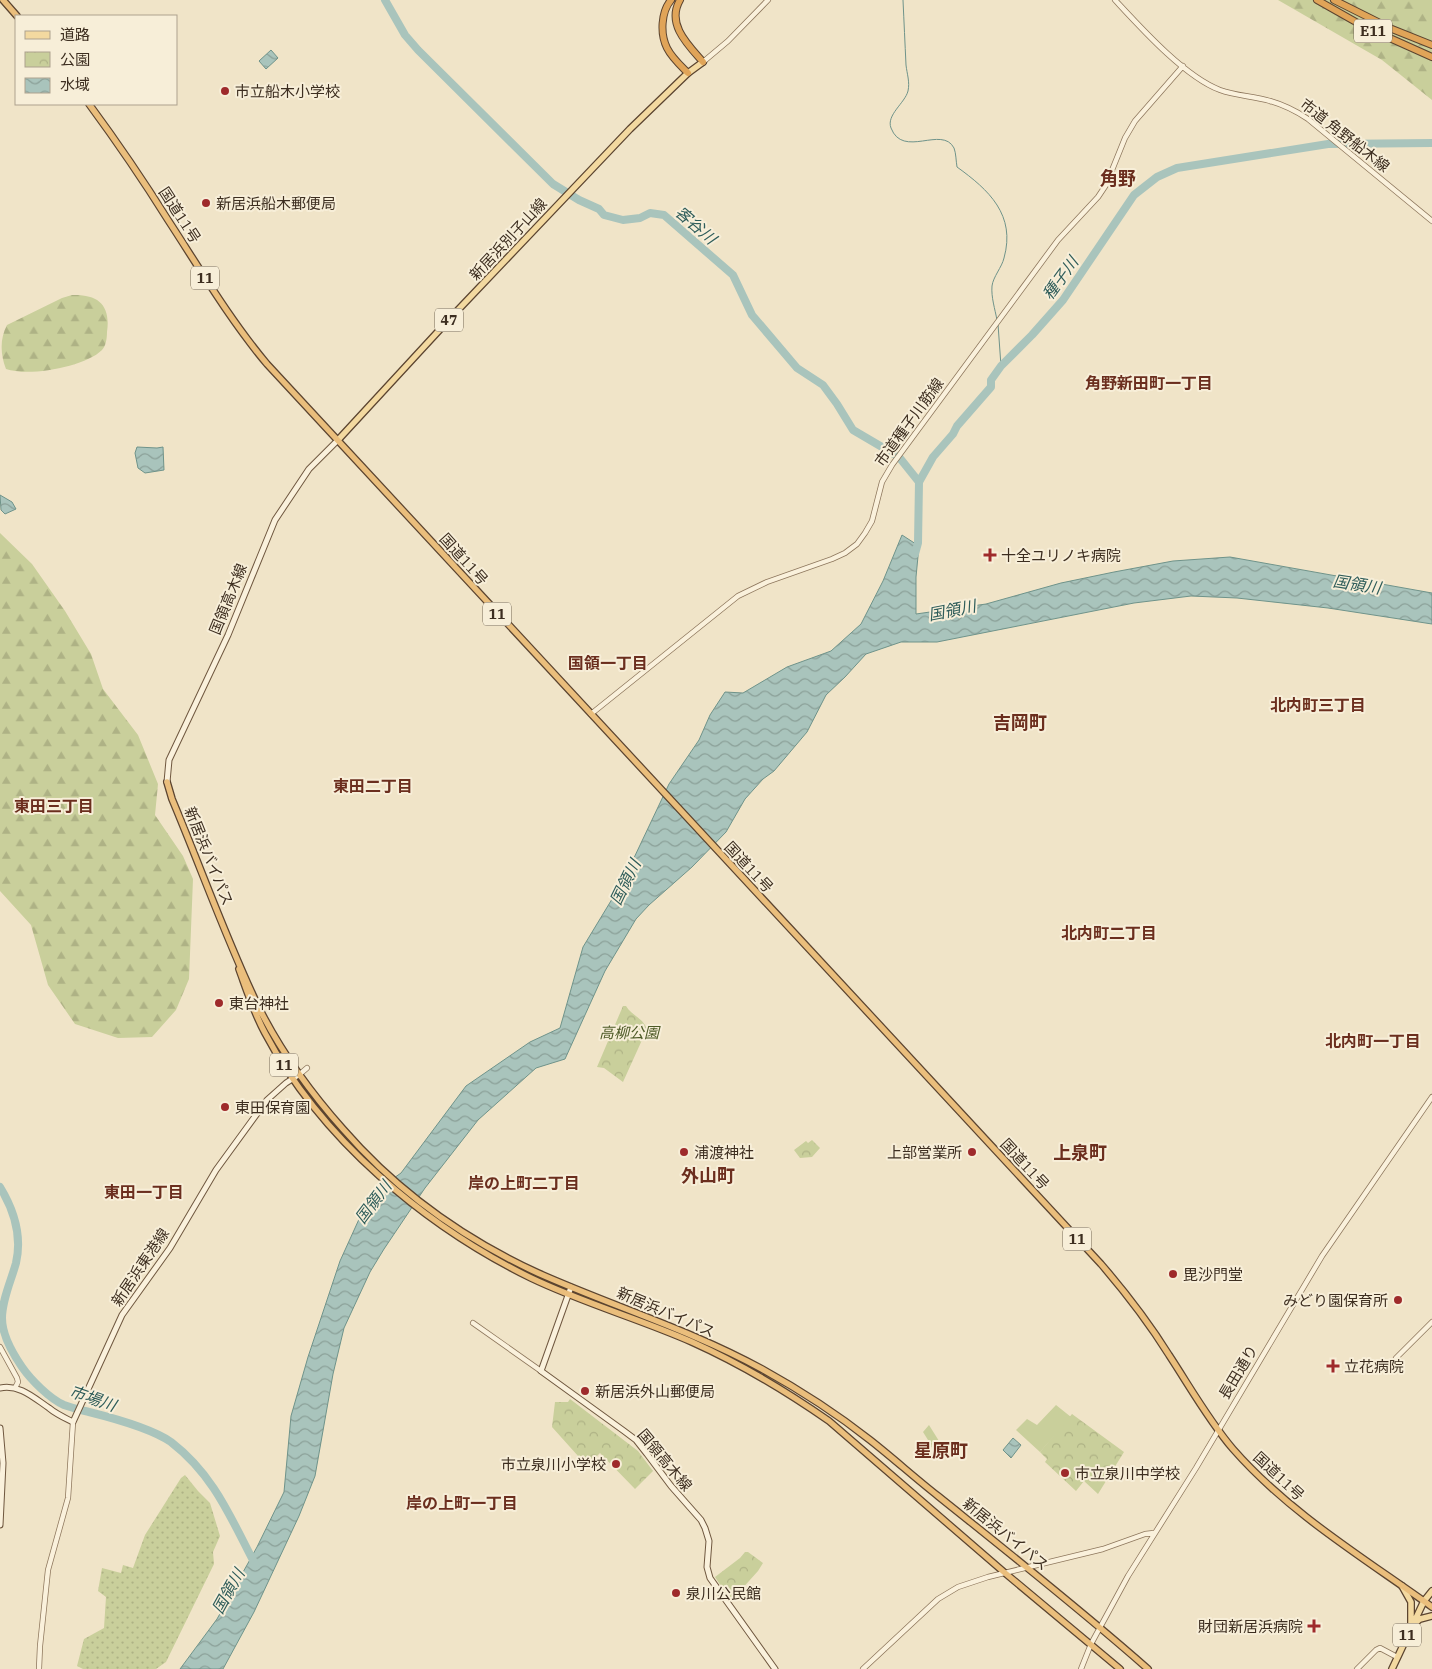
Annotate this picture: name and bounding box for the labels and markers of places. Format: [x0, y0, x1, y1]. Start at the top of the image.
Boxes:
place label: 市立船木小学校 [235, 82, 340, 101]
marker: 市立船木小学校 [219, 85, 231, 97]
place label: 新居浜船木郵便局 [216, 194, 336, 213]
marker: 新居浜船木郵便局 [200, 197, 212, 209]
place label: 十全ユリノキ病院 [1001, 546, 1121, 565]
marker: 十全ユリノキ病院 [983, 548, 997, 562]
place label: 東台神社 [229, 994, 289, 1013]
marker: 東台神社 [213, 997, 225, 1009]
place label: 東田保育園 [235, 1098, 310, 1117]
marker: 東田保育園 [219, 1101, 231, 1113]
place label: 浦渡神社 [694, 1143, 754, 1162]
place label: 上部営業所 [887, 1143, 962, 1162]
marker: 浦渡神社 [678, 1146, 690, 1158]
marker: 上部営業所 [966, 1146, 978, 1158]
place label: 毘沙門堂 [1183, 1265, 1243, 1284]
marker: 毘沙門堂 [1167, 1268, 1179, 1280]
place label: みどり園保育所 [1283, 1291, 1388, 1310]
marker: みどり園保育所 [1392, 1294, 1404, 1306]
place label: 立花病院 [1344, 1357, 1404, 1376]
marker: 立花病院 [1326, 1359, 1340, 1373]
place label: 新居浜外山郵便局 [595, 1382, 715, 1401]
marker: 新居浜外山郵便局 [579, 1385, 591, 1397]
place label: 市立泉川小学校 [501, 1455, 606, 1474]
marker: 市立泉川小学校 [610, 1458, 622, 1470]
place label: 市立泉川中学校 [1075, 1464, 1180, 1483]
marker: 市立泉川中学校 [1059, 1467, 1071, 1479]
place label: 泉川公民館 [686, 1584, 761, 1603]
marker: 泉川公民館 [670, 1587, 682, 1599]
place label: 財団新居浜病院 [1198, 1617, 1303, 1636]
marker: 財団新居浜病院 [1307, 1619, 1321, 1633]

